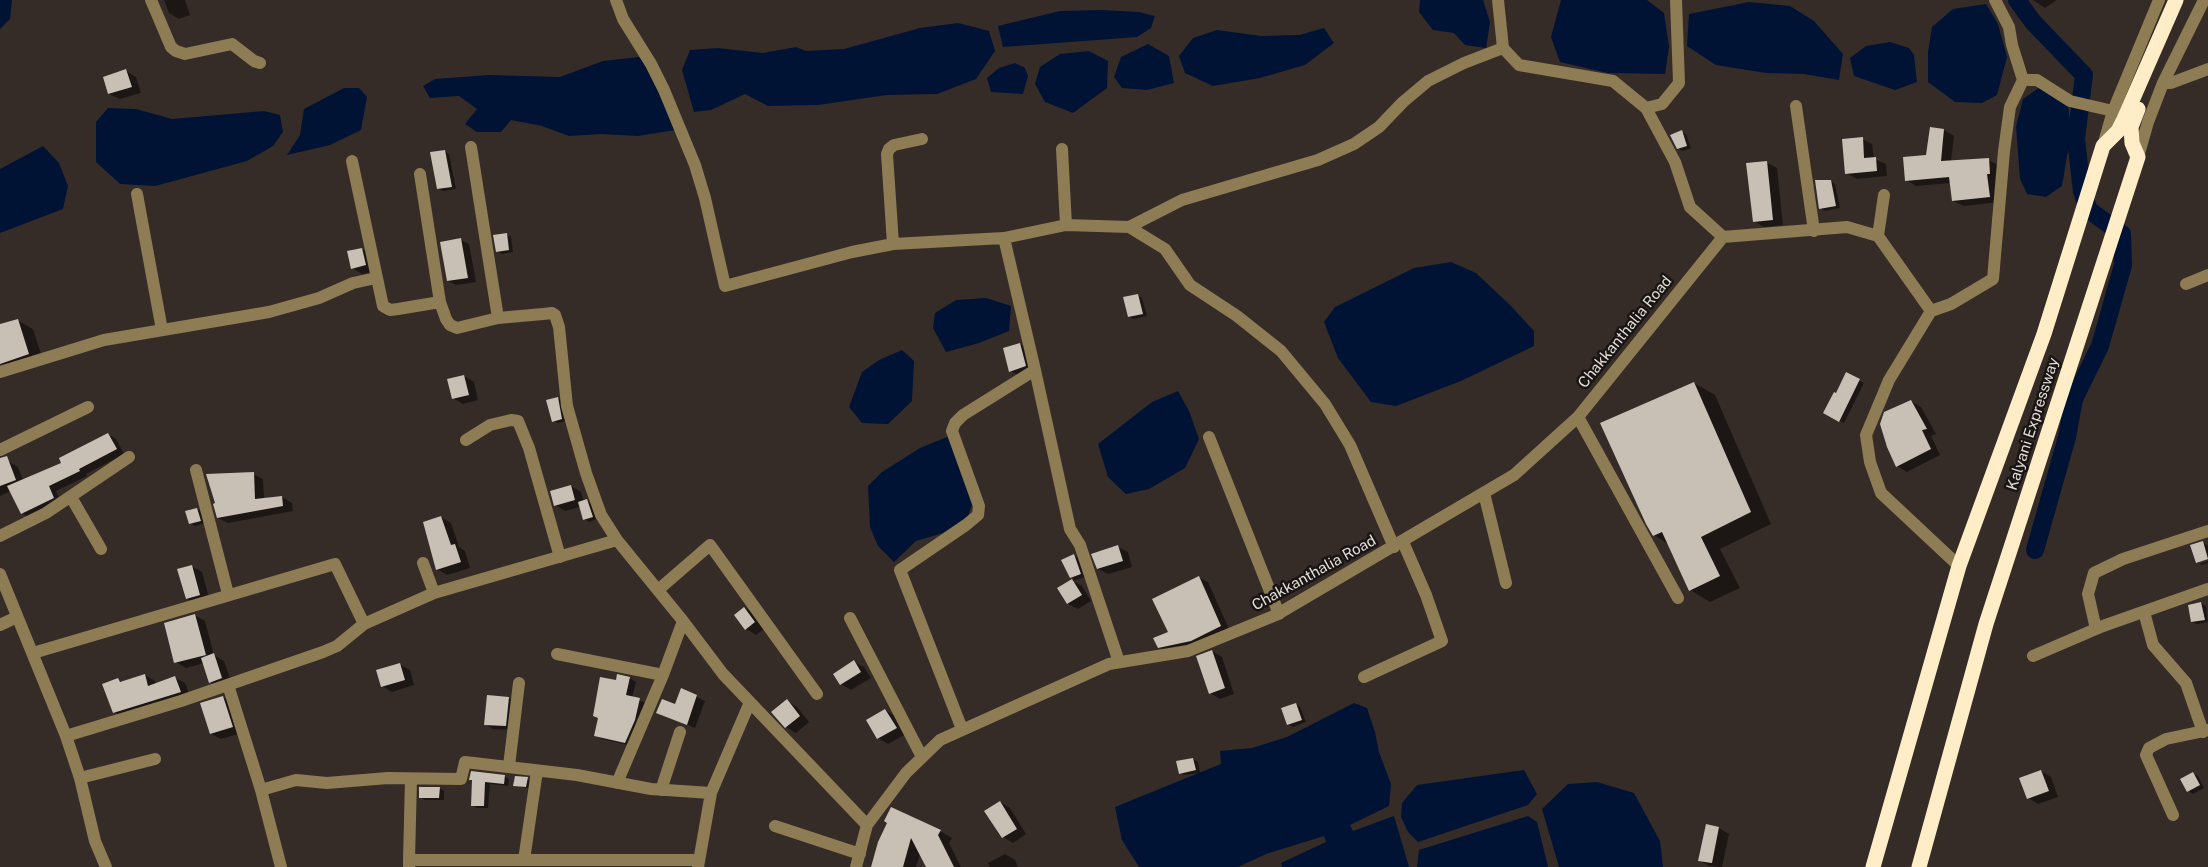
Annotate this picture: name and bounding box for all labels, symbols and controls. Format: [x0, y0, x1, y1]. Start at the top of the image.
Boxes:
street label: Chakkanthalia Road [1574, 272, 1676, 392]
street label: Kalyani Expressway [2003, 355, 2063, 493]
street label: Chakkanthalia Road [1249, 531, 1379, 615]

